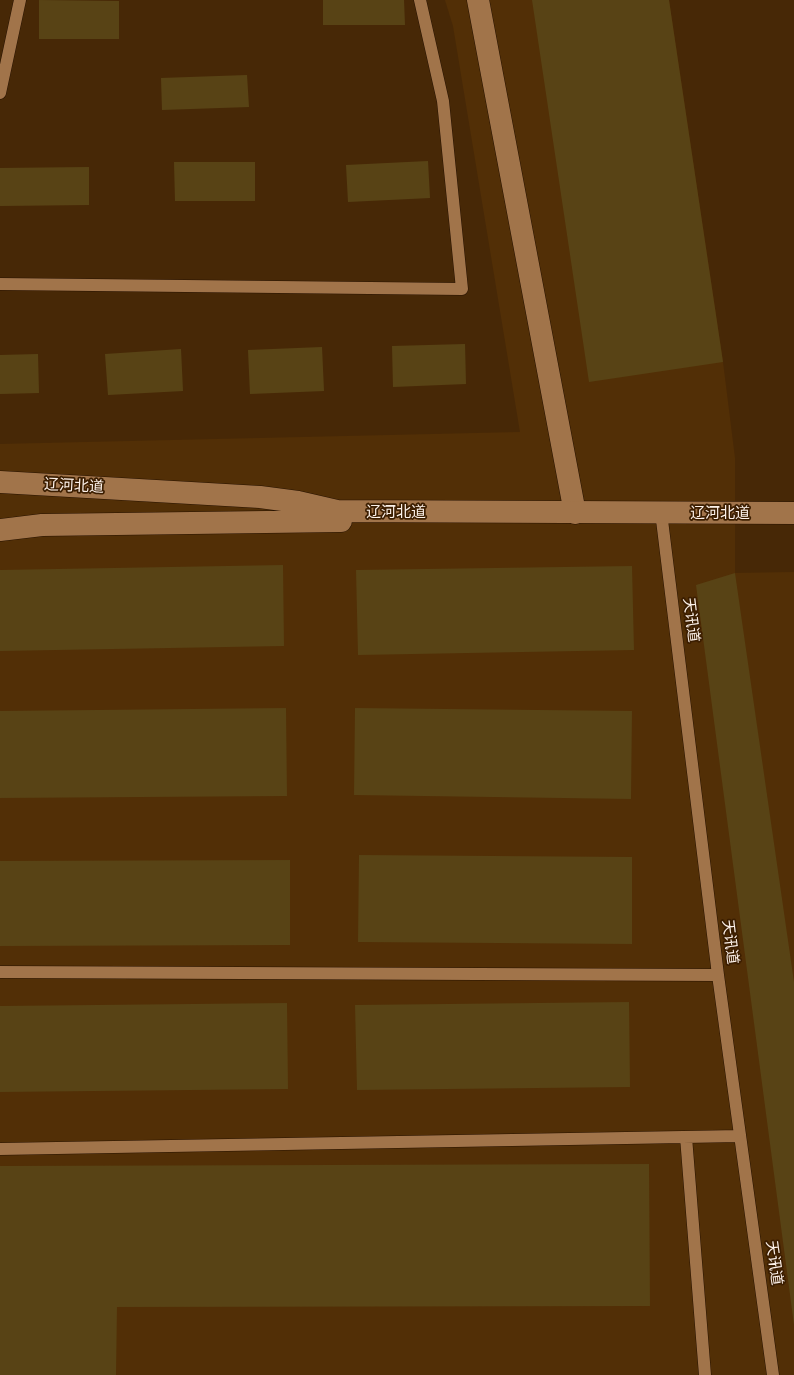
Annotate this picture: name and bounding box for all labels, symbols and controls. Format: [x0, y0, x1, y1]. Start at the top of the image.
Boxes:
street label: 辽河北道 [44, 475, 104, 497]
street label: 辽河北道 [366, 503, 426, 521]
street label: 辽河北道 [690, 504, 750, 522]
street label: 天讯道 [679, 597, 703, 643]
street label: 天讯道 [718, 919, 742, 965]
street label: 天讯道 [762, 1239, 786, 1287]

